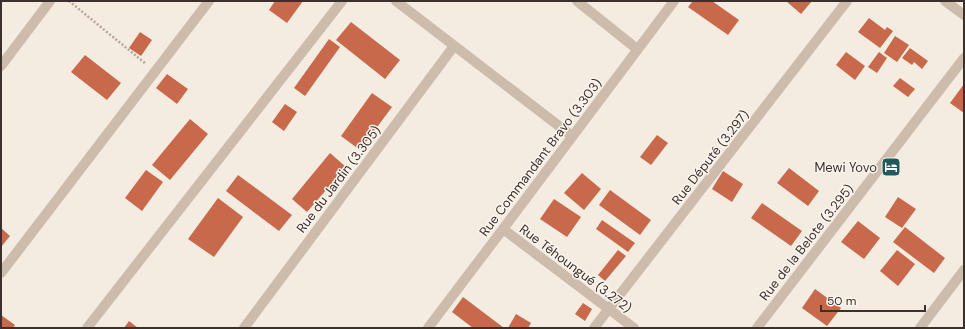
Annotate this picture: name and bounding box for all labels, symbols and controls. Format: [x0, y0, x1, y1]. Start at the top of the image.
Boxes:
street label: Rue Commandant Bravo (3.303) [475, 75, 605, 240]
street label: Rue Député (3.297) [668, 106, 753, 208]
street label: Rue du Jardin (3.305) [293, 122, 384, 236]
hotel icon: Mewi Yovo [880, 156, 902, 178]
place label: Mewi Yovo [814, 159, 877, 176]
street label: Rue de la Belote (3.295) [756, 181, 857, 304]
street label: Rue Téhoungué (3.272) [516, 221, 635, 316]
scale bar [821, 287, 925, 313]
text: 50 m [827, 293, 856, 309]

